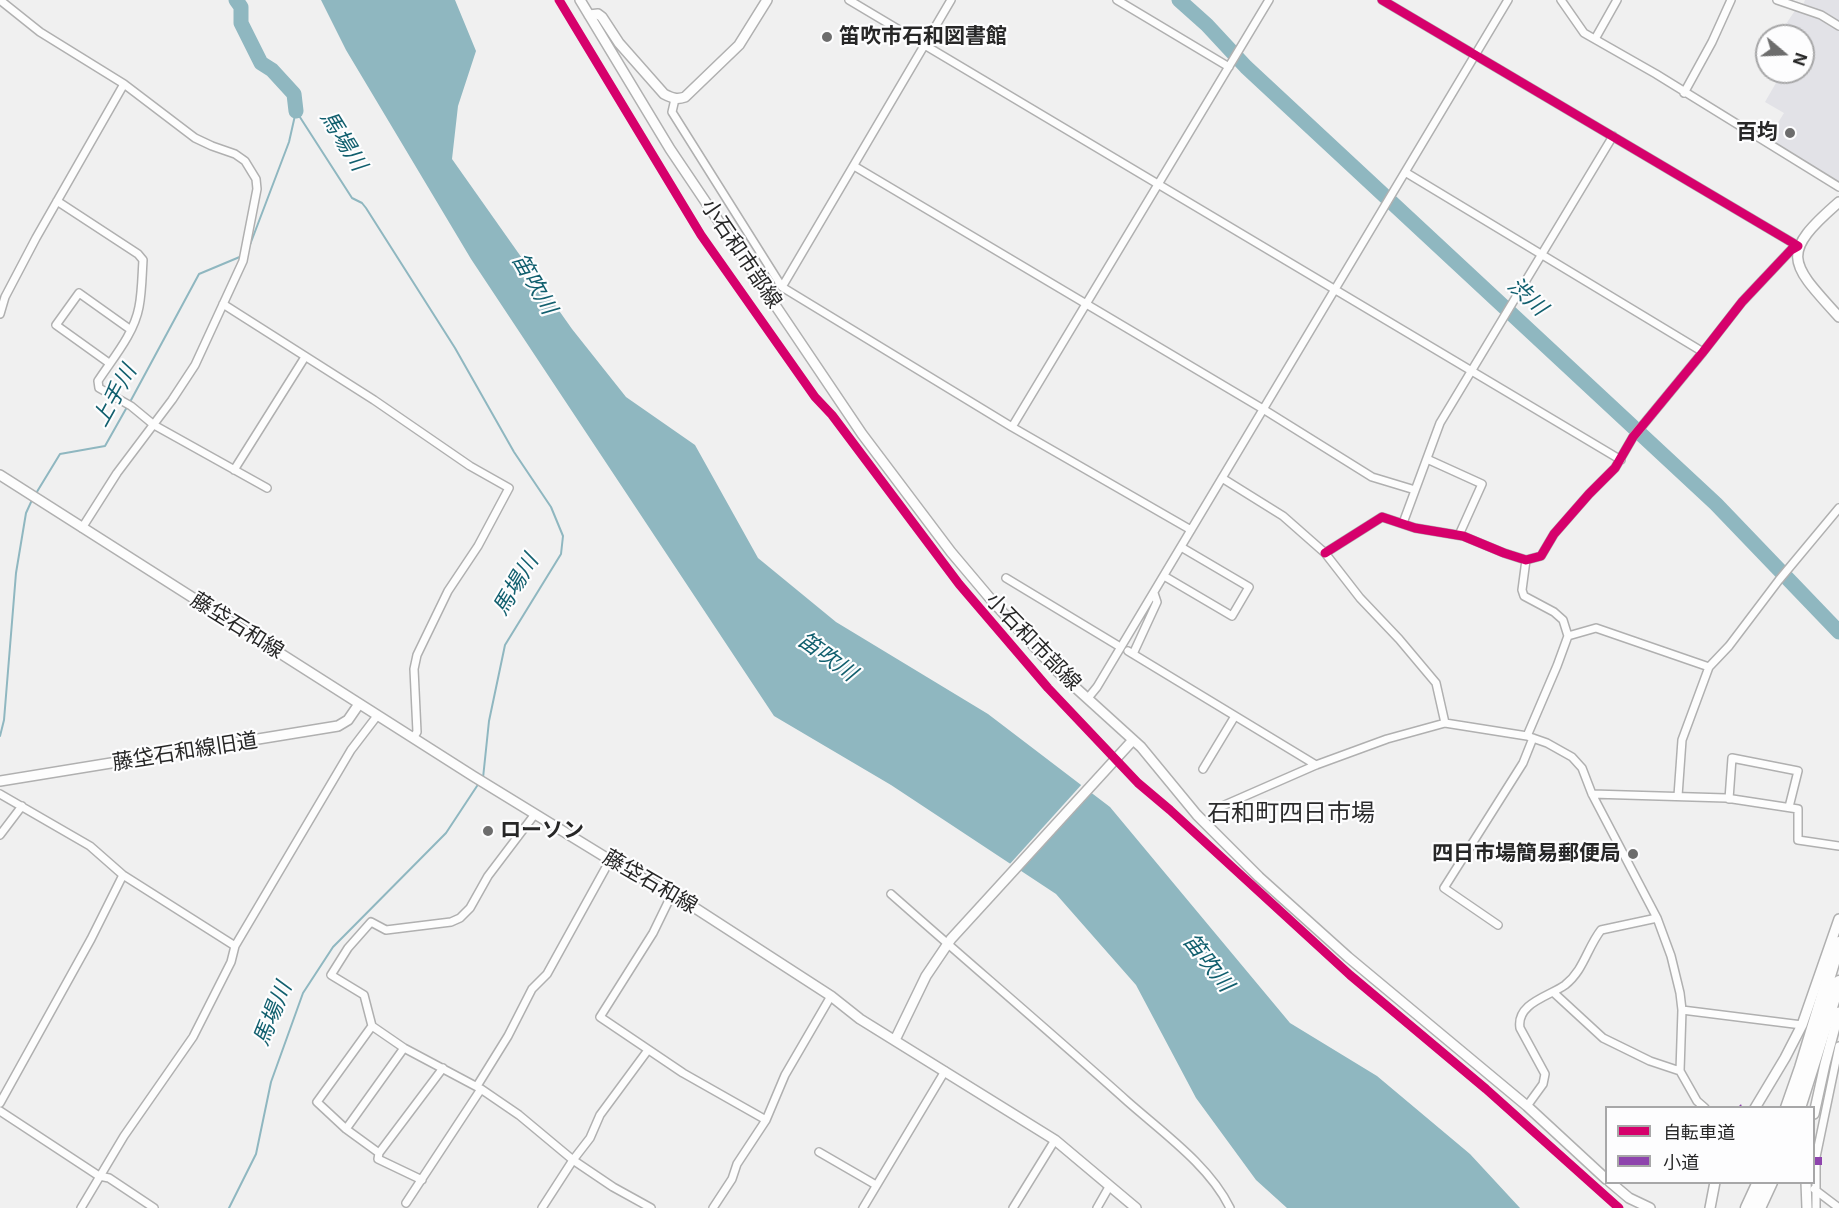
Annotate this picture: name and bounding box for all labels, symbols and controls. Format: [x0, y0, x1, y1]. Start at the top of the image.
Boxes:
place label: 笛吹市石和図書館 [839, 24, 1007, 50]
north arrow [1755, 24, 1815, 84]
marker: 笛吹市石和図書館 [820, 30, 834, 44]
text: N [1789, 50, 1812, 68]
water label: 馬場川 [314, 106, 372, 176]
place label: 百均 [1736, 120, 1778, 146]
marker: 百均 [1783, 126, 1797, 140]
street label: 小石和市部線 [695, 195, 787, 313]
water label: 笛吹川 [506, 249, 562, 319]
water label: 渋川 [1502, 272, 1552, 322]
water label: 上手川 [87, 361, 143, 431]
water label: 馬場川 [488, 550, 544, 620]
street label: 藤垈石和線 [186, 587, 288, 665]
street label: 小石和市部線 [980, 588, 1086, 696]
water label: 笛吹川 [793, 627, 861, 687]
street label: 藤垈石和線旧道 [110, 728, 260, 776]
district label: 石和町四日市場 [1207, 800, 1375, 828]
place label: ローソン [500, 818, 584, 844]
marker: ローソン [481, 824, 495, 838]
place label: 四日市場簡易郵便局 [1432, 841, 1621, 867]
street label: 藤垈石和線 [598, 845, 702, 919]
marker: 四日市場簡易郵便局 [1626, 847, 1640, 861]
water label: 笛吹川 [1177, 929, 1239, 997]
water label: 馬場川 [248, 978, 298, 1050]
legend [1605, 1106, 1815, 1184]
text: 自転車道 [1663, 1122, 1735, 1143]
text: 小道 [1663, 1152, 1699, 1173]

